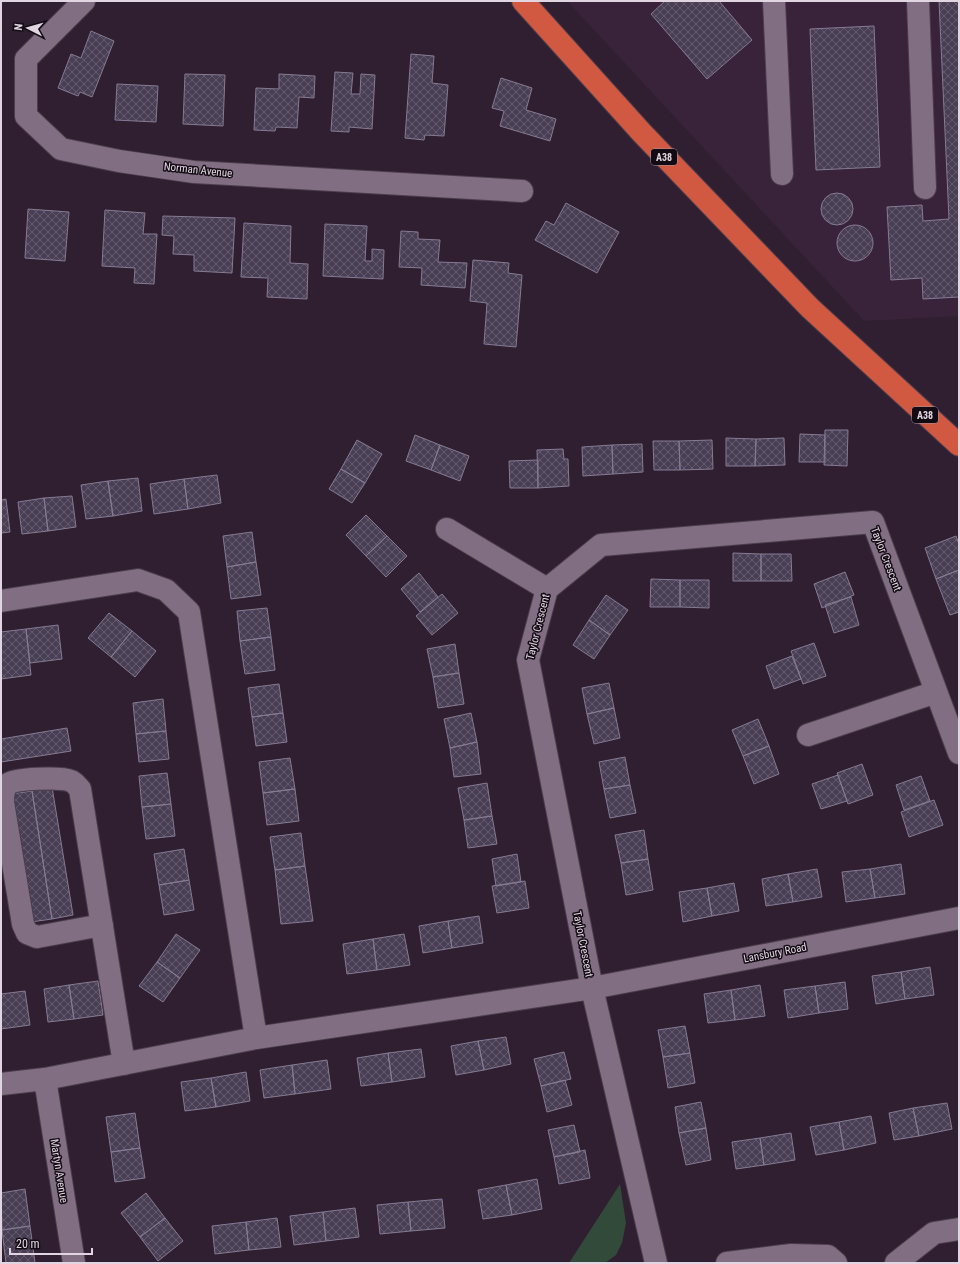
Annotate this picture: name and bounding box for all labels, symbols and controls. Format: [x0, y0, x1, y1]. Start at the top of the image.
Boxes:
north arrow [8, 8, 48, 48]
text: N [12, 23, 25, 31]
road number: A38 [651, 149, 677, 165]
street label: Norman Avenue [163, 160, 233, 180]
road number: A38 [912, 407, 938, 423]
street label: Taylor Crescent [868, 525, 904, 593]
street label: Taylor Crescent [524, 593, 552, 661]
street label: Taylor Crescent [570, 910, 596, 978]
street label: Lansbury Road [742, 940, 808, 966]
street label: Martyn Avenue [48, 1138, 70, 1204]
scale bar [10, 1230, 92, 1256]
text: 20 m [16, 1237, 40, 1251]

